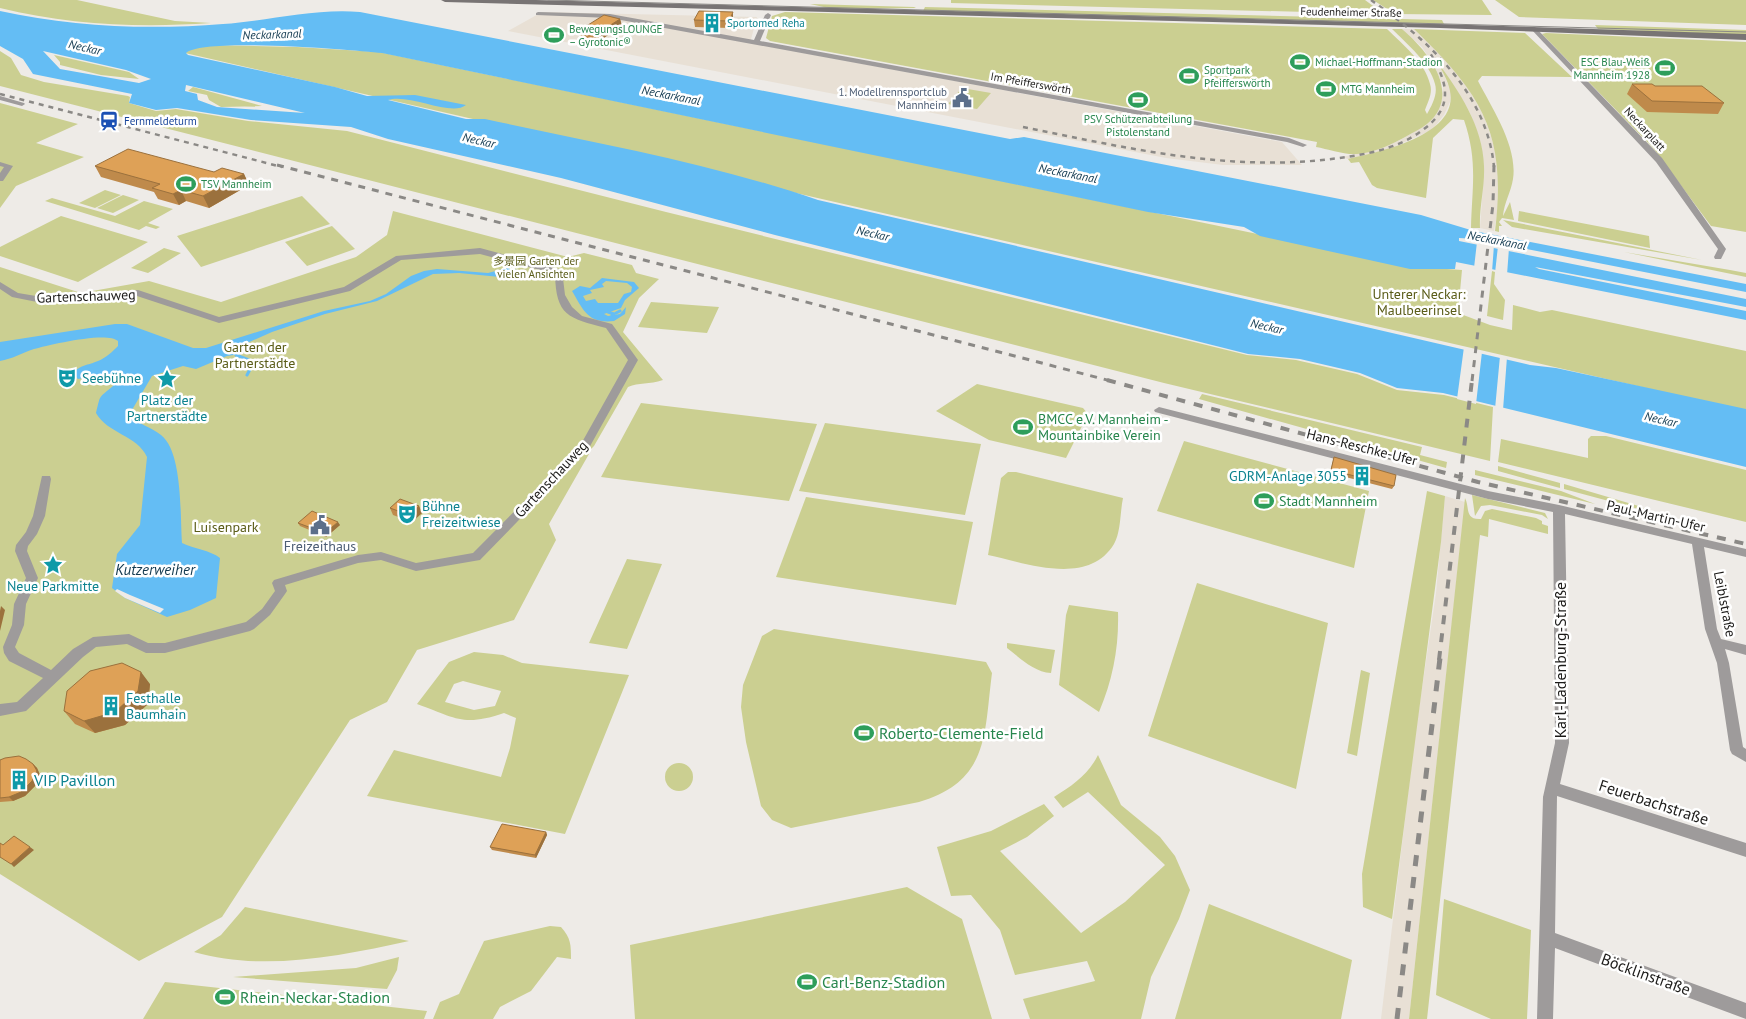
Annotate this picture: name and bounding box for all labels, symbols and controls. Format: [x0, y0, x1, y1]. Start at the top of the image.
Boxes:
street label: Feudenheimer Straße [1300, 4, 1402, 20]
building icon: Sportomed Reha [701, 12, 723, 34]
place label: Sportomed Reha [727, 16, 805, 30]
place label: BewegungsLOUNGE – Gyrotonic® [569, 22, 663, 49]
sports icon: BewegungsLOUNGE – Gyrotonic® [543, 24, 565, 46]
water label: Neckarkanal [242, 25, 303, 43]
water label: Neckar [67, 36, 104, 58]
sports icon: Michael-Hoffmann-Stadion [1289, 51, 1311, 73]
place label: Michael-Hoffmann-Stadion [1315, 55, 1442, 69]
place label: ESC Blau-Weiß Mannheim 1928 [1573, 55, 1650, 82]
sports icon: ESC Blau-Weiß Mannheim 1928 [1654, 57, 1676, 79]
place label: Sportpark Pfeifferswörth [1204, 63, 1271, 90]
sports icon: Sportpark Pfeifferswörth [1178, 65, 1200, 87]
street label: Im Pfeifferswörth [990, 69, 1072, 97]
sports icon: MTG Mannheim [1315, 78, 1337, 100]
water label: Neckarkanal [640, 82, 702, 108]
place label: MTG Mannheim [1341, 82, 1415, 96]
place label: 1. Modellrennsportclub Mannheim [838, 85, 947, 112]
public building icon: 1. Modellrennsportclub Mannheim [951, 87, 973, 109]
sports icon: PSV Schützenabteilung Pistolenstand [1127, 89, 1149, 111]
street label: Neckarplatt [1621, 104, 1669, 154]
station icon: Fernmeldeturm [98, 110, 120, 132]
place label: PSV Schützenabteilung Pistolenstand [1084, 112, 1192, 139]
place label: Fernmeldeturm [124, 114, 197, 128]
water label: Neckar [461, 129, 498, 151]
water label: Neckarkanal [1037, 160, 1099, 186]
sports icon: TSV Mannheim [175, 173, 197, 195]
place label: TSV Mannheim [201, 177, 272, 191]
water label: Neckar [855, 222, 892, 244]
water label: Neckarkanal [1466, 227, 1528, 253]
park label: 多景园 Garten der vielen Ansichten [493, 254, 579, 281]
street label: Gartenschauweg [36, 285, 136, 307]
park label: Unterer Neckar: Maulbeerinsel [1372, 285, 1466, 319]
water label: Neckar [1249, 315, 1286, 337]
park label: Garten der Partnerstädte [215, 338, 295, 372]
theatre icon: Seebühne [56, 367, 78, 389]
place icon: Platz der Partnerstädte [156, 368, 178, 390]
place label: Seebühne [82, 369, 141, 387]
place label: Platz der Partnerstädte [127, 391, 207, 425]
water label: Neckar [1643, 408, 1680, 430]
place label: BMCC e.V. Mannheim - Mountainbike Verein [1038, 410, 1169, 444]
sports icon: BMCC e.V. Mannheim - Mountainbike Verein [1012, 416, 1034, 438]
street label: Hans-Reschke-Ufer [1305, 425, 1420, 470]
street label: Gartenschauweg [511, 437, 591, 521]
building icon: GDRM-Anlage 3055 [1351, 465, 1373, 487]
place label: GDRM-Anlage 3055 [1229, 467, 1347, 485]
sports icon: Stadt Mannheim [1253, 490, 1275, 512]
place label: Stadt Mannheim [1279, 492, 1377, 510]
street label: Paul-Martin-Ufer [1605, 496, 1707, 536]
place label: Bühne Freizeitwiese [422, 497, 501, 531]
theatre icon: Bühne Freizeitwiese [396, 503, 418, 525]
public building icon: Freizeithaus [309, 514, 331, 536]
park label: Luisenpark [194, 518, 259, 536]
place label: Freizeithaus [284, 537, 356, 555]
place icon: Neue Parkmitte [42, 554, 64, 576]
water label: Kutzerweiher [115, 560, 196, 579]
street label: Leiblstraße [1710, 570, 1740, 638]
place label: Neue Parkmitte [7, 577, 99, 595]
street label: Karl-Ladenburg-Straße [1550, 582, 1570, 738]
place label: Festhalle Baumhain [126, 689, 186, 723]
building icon: Festhalle Baumhain [100, 695, 122, 717]
sports icon: Roberto-Clemente-Field [853, 722, 875, 744]
place label: Roberto-Clemente-Field [879, 723, 1044, 743]
building icon: VIP Pavillon [8, 769, 30, 791]
place label: VIP Pavillon [33, 770, 115, 790]
street label: Feuerbachstraße [1597, 775, 1711, 829]
street label: Böcklinstraße [1599, 949, 1693, 999]
sports icon: Carl-Benz-Stadion [796, 971, 818, 993]
place label: Carl-Benz-Stadion [822, 972, 945, 992]
sports icon: Rhein-Neckar-Stadion [214, 986, 236, 1008]
place label: Rhein-Neckar-Stadion [240, 987, 390, 1007]

